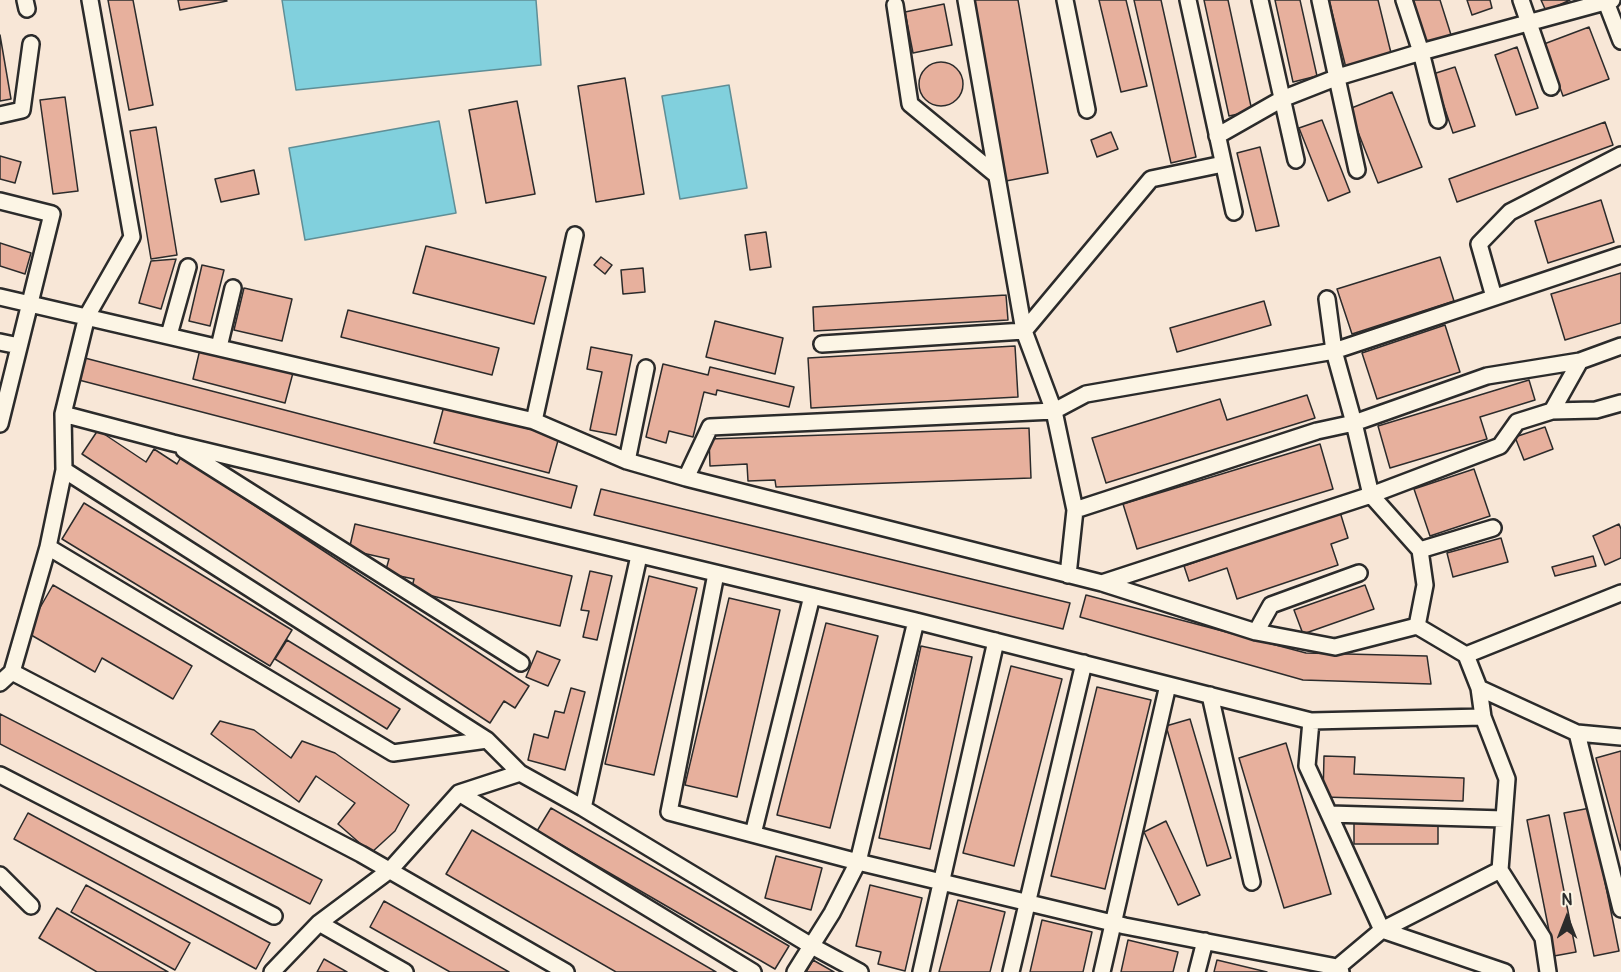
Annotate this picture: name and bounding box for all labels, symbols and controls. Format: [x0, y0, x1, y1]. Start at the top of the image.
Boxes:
north arrow [1537, 888, 1597, 948]
text: N [1562, 890, 1572, 910]

